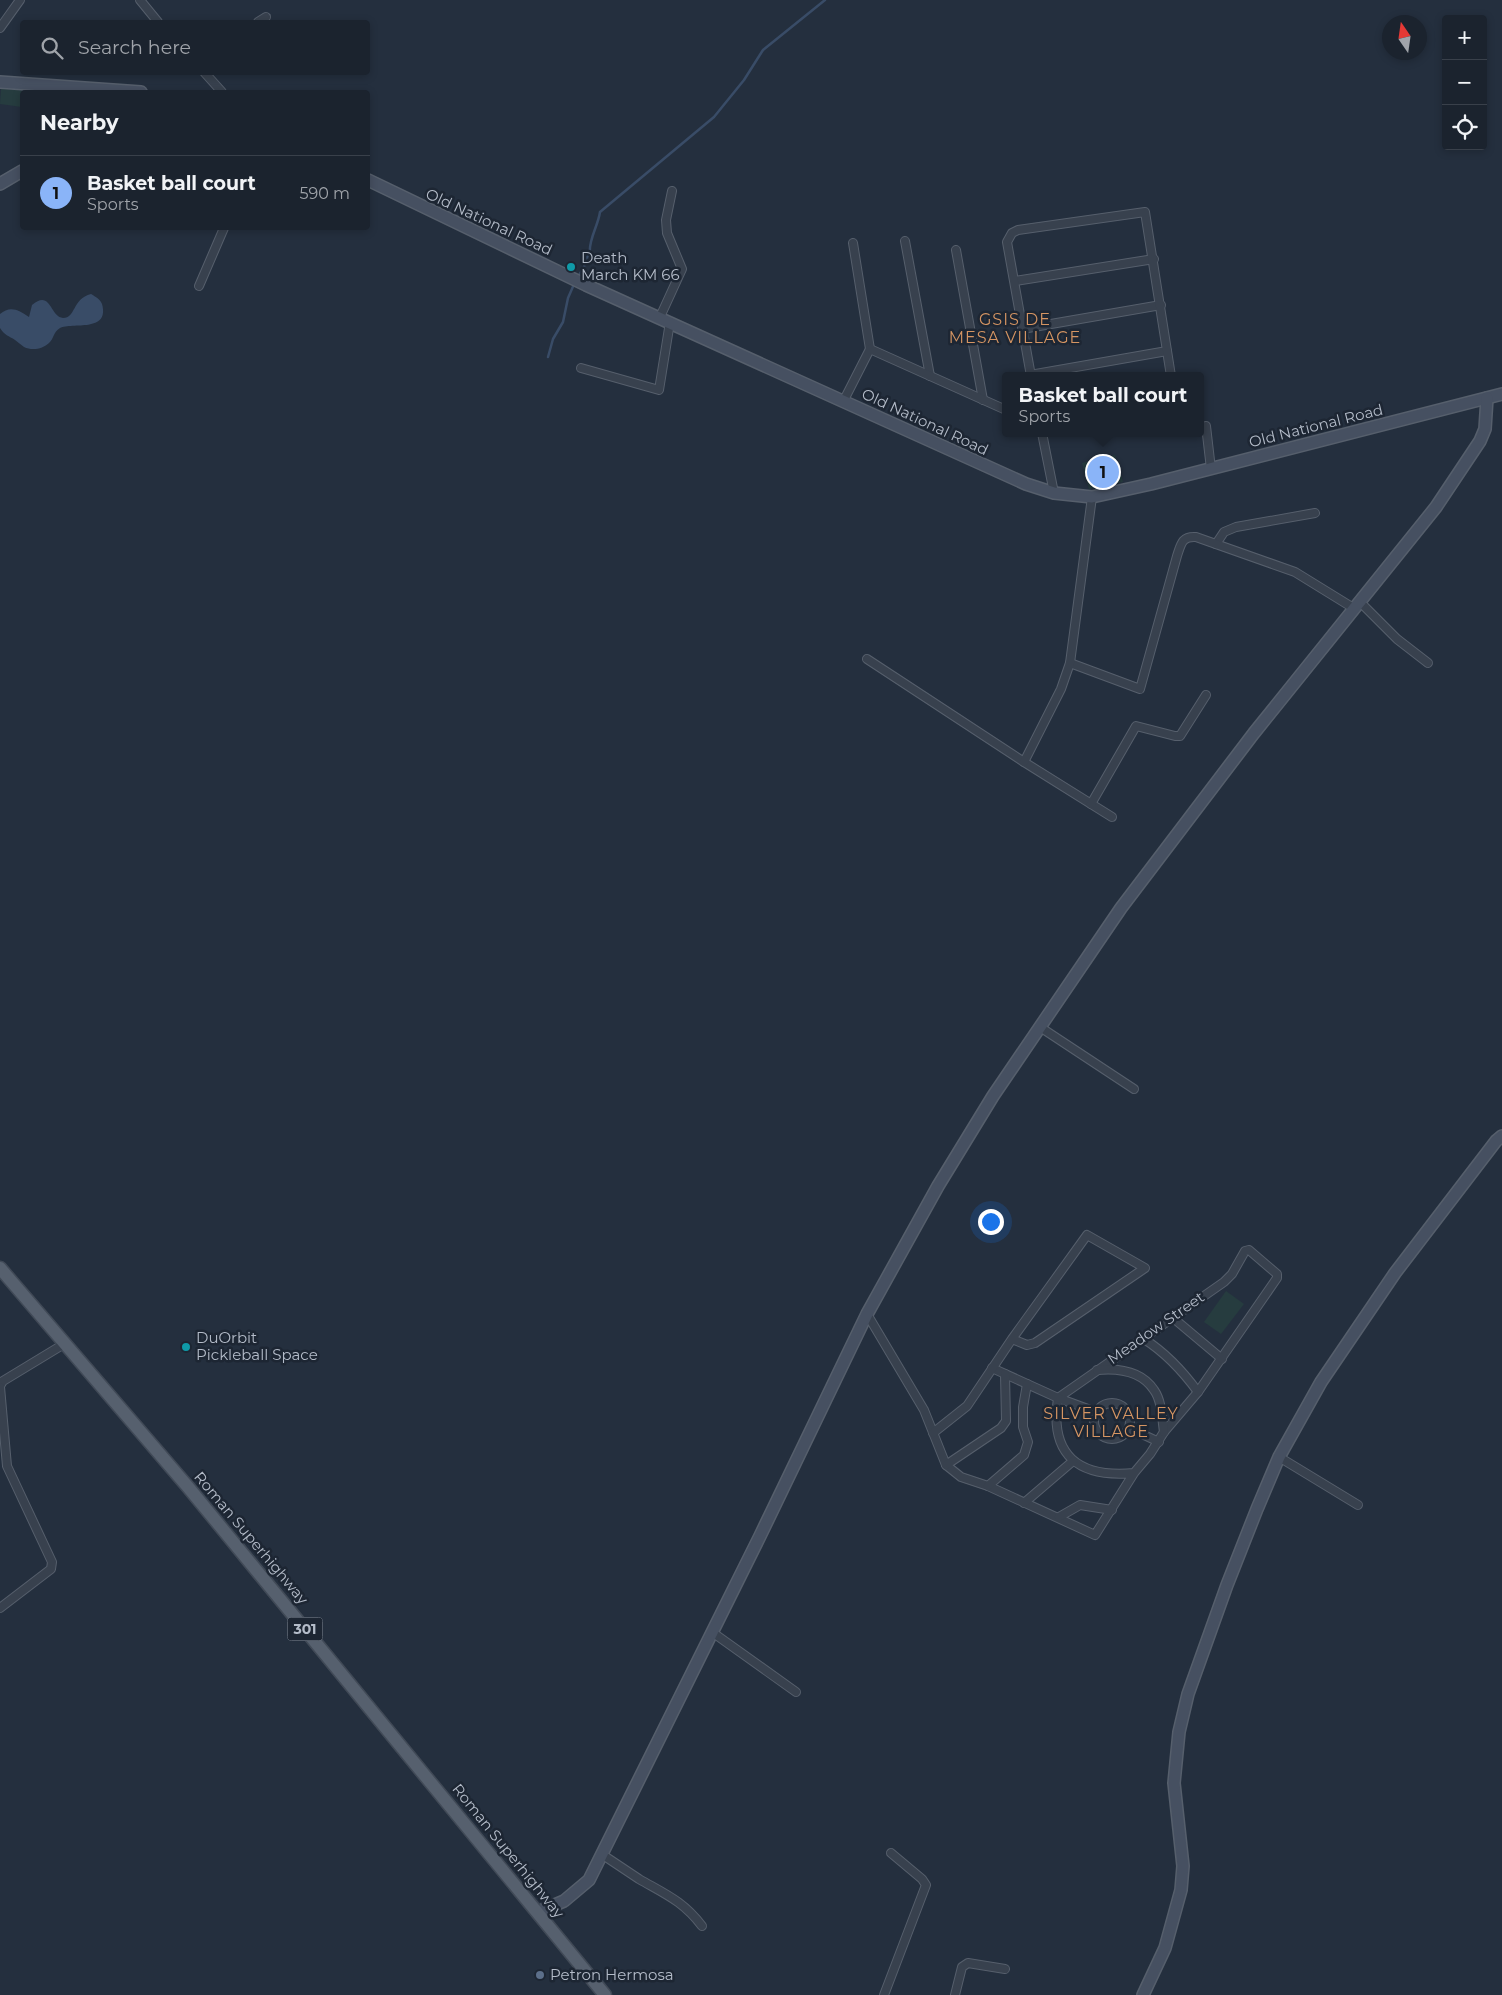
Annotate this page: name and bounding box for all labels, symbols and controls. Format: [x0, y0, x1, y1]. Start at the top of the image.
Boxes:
north arrow [1382, 15, 1427, 60]
map controls [1442, 15, 1487, 150]
button: + [1442, 15, 1487, 60]
search box [20, 20, 370, 75]
icon: search [38, 34, 66, 62]
text: Search here [78, 36, 191, 59]
button: − [1442, 60, 1487, 105]
button: locate [1442, 105, 1487, 150]
text: Nearby [40, 110, 119, 135]
text: Basket ball court [87, 172, 256, 195]
text: 1 [53, 184, 59, 203]
text: 590 m [299, 184, 350, 203]
street label: Old National Road [423, 184, 556, 259]
text: Sports [87, 195, 139, 214]
place label: Death March KM 66 [581, 248, 680, 284]
marker: Death March KM 66 [565, 261, 577, 273]
district label: GSIS DE MESA VILLAGE [949, 310, 1081, 347]
popup [1002, 372, 1204, 437]
street label: Old National Road [859, 384, 992, 459]
text: Basket ball court [1019, 384, 1187, 407]
street label: Old National Road [1247, 400, 1385, 451]
text: Sports [1019, 407, 1070, 426]
pin: 1 [1087, 453, 1119, 491]
your location [978, 1209, 1004, 1235]
street label: Meadow Street [1104, 1287, 1208, 1368]
place label: DuOrbit Pickleball Space [196, 1328, 318, 1364]
marker: DuOrbit Pickleball Space [180, 1341, 192, 1353]
district label: SILVER VALLEY VILLAGE [1043, 1404, 1179, 1441]
street label: Roman Superhighway [190, 1467, 313, 1609]
road number: 301 [288, 1618, 322, 1640]
street label: Roman Superhighway [448, 1780, 569, 1922]
place label: Petron Hermosa [550, 1965, 674, 1984]
marker: Petron Hermosa [534, 1969, 546, 1981]

